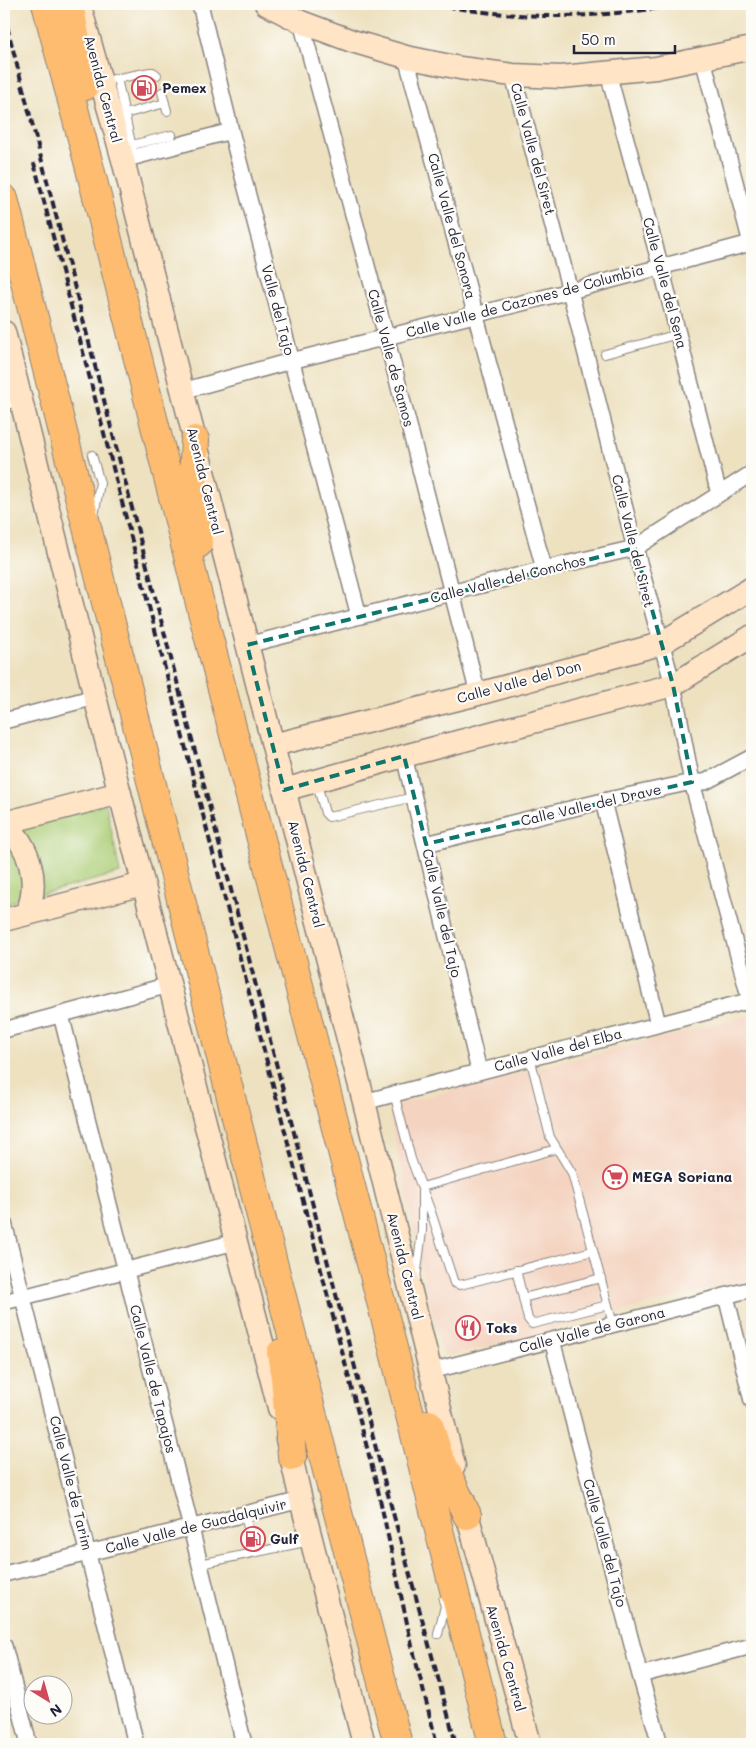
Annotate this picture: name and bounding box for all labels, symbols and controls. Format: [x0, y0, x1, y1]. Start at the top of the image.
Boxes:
scale bar [574, 22, 675, 54]
text: 50 m [581, 29, 616, 49]
street label: Avenida Central [80, 33, 127, 145]
fuel station icon: Pemex [131, 75, 157, 101]
place label: Pemex [162, 78, 207, 97]
street label: Calle Valle del Siret [507, 81, 560, 217]
street label: Calle Valle del Sonora [424, 151, 481, 301]
street label: Calle Valle del Sena [639, 215, 692, 351]
street label: Calle Valle de Cazones de Columbia [404, 260, 646, 342]
street label: Valle del Tajo [257, 263, 300, 357]
street label: Calle Valle de Samos [364, 287, 419, 429]
street label: Avenida Central [183, 425, 228, 537]
street label: Calle Valle del Siret [608, 472, 659, 609]
street label: Calle Valle del Conchos [428, 550, 588, 607]
street label: Calle Valle del Don [455, 656, 583, 707]
street label: Calle Valle del Drave [519, 779, 663, 830]
street label: Avenida Central [284, 818, 329, 930]
street label: Calle Valle del Tajo [418, 847, 467, 979]
street label: Calle Valle del Elba [492, 1023, 624, 1076]
supermarket icon: MEGA Soriana [602, 1164, 628, 1190]
place label: MEGA Soriana [632, 1167, 733, 1186]
street label: Avenida Central [383, 1210, 428, 1322]
street label: Calle Valle de Garona [517, 1302, 667, 1357]
street label: Calle Valle de Tapajos [126, 1303, 181, 1455]
restaurant icon: Toks [455, 1315, 481, 1341]
place label: Toks [486, 1318, 517, 1337]
street label: Calle Valle de Tarim [46, 1414, 97, 1552]
street label: Calle Valle del Tajo [579, 1477, 632, 1609]
street label: Calle Valle de Guadalquivir [103, 1494, 289, 1557]
fuel station icon: Gulf [240, 1526, 266, 1552]
place label: Gulf [270, 1529, 300, 1548]
street label: Avenida Central [482, 1602, 531, 1714]
north arrow [22, 1676, 72, 1726]
text: N [46, 1700, 66, 1722]

